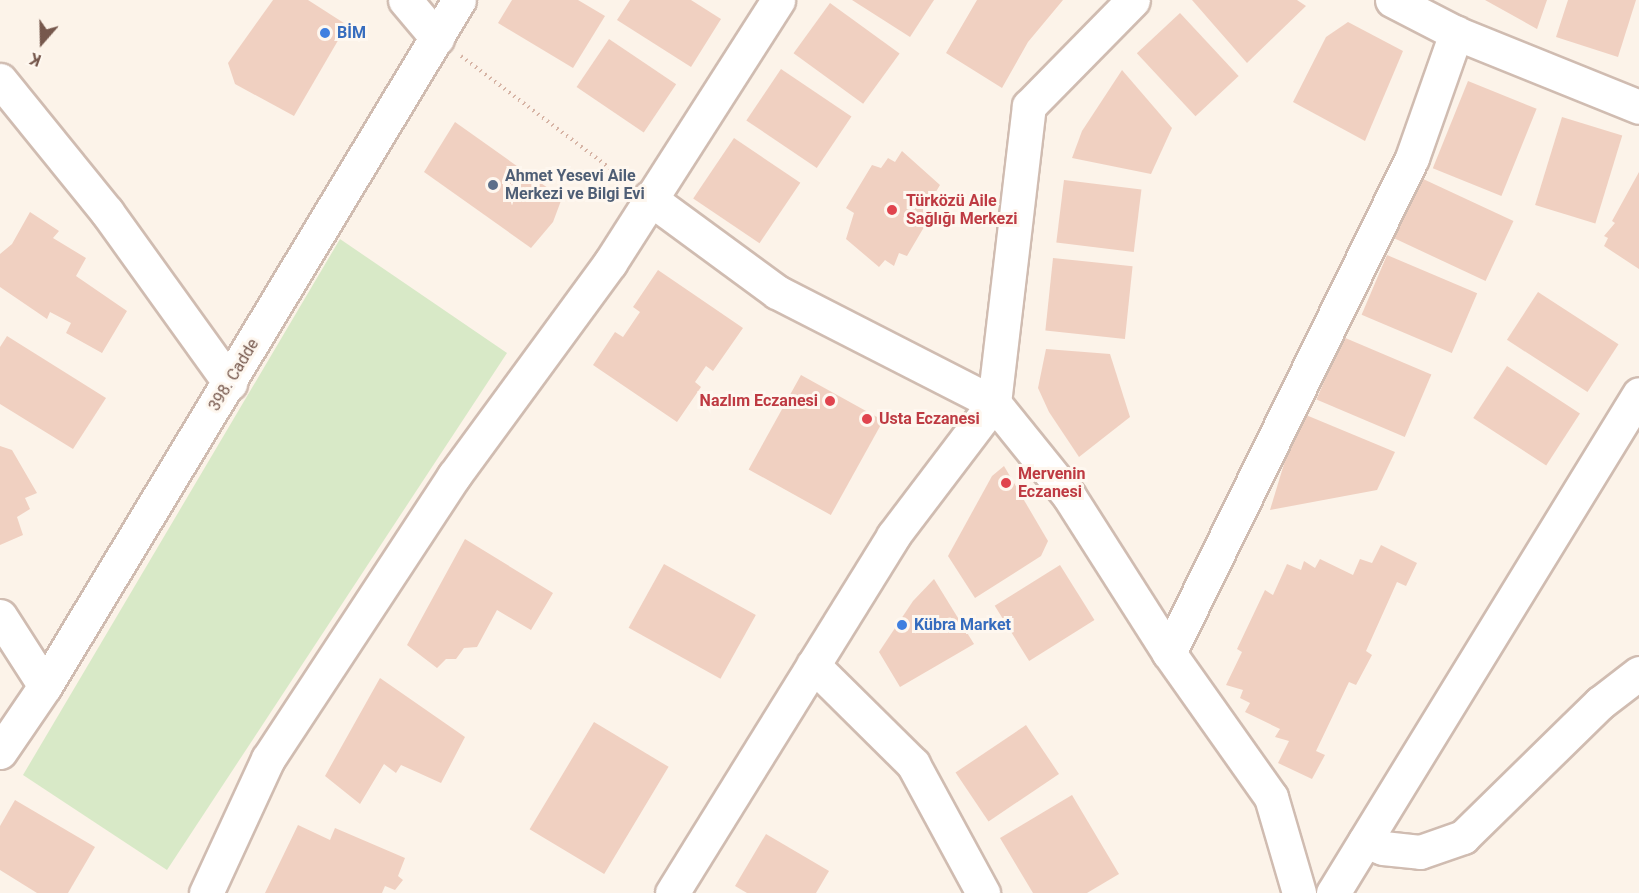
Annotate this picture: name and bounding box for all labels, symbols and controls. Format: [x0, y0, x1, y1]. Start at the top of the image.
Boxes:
north arrow [12, 12, 72, 72]
place label: BİM [337, 23, 366, 43]
marker: BİM [318, 26, 332, 40]
text: K [28, 49, 44, 70]
place label: Ahmet Yesevi Aile Merkezi ve Bilgi Evi [505, 166, 645, 204]
marker: Ahmet Yesevi Aile Merkezi ve Bilgi Evi [486, 178, 500, 192]
place label: Türközü Aile Sağlığı Merkezi [906, 191, 1018, 229]
marker: Türközü Aile Sağlığı Merkezi [883, 201, 901, 219]
street label: 398. Cadde [205, 335, 263, 415]
place label: Nazlım Eczanesi [700, 391, 818, 411]
marker: Nazlım Eczanesi [823, 394, 837, 408]
place label: Usta Eczanesi [879, 409, 980, 429]
marker: Usta Eczanesi [860, 412, 874, 426]
place label: Mervenin Eczanesi [1018, 464, 1085, 502]
marker: Mervenin Eczanesi [999, 476, 1013, 490]
place label: Kübra Market [914, 615, 1011, 635]
marker: Kübra Market [895, 618, 909, 632]

